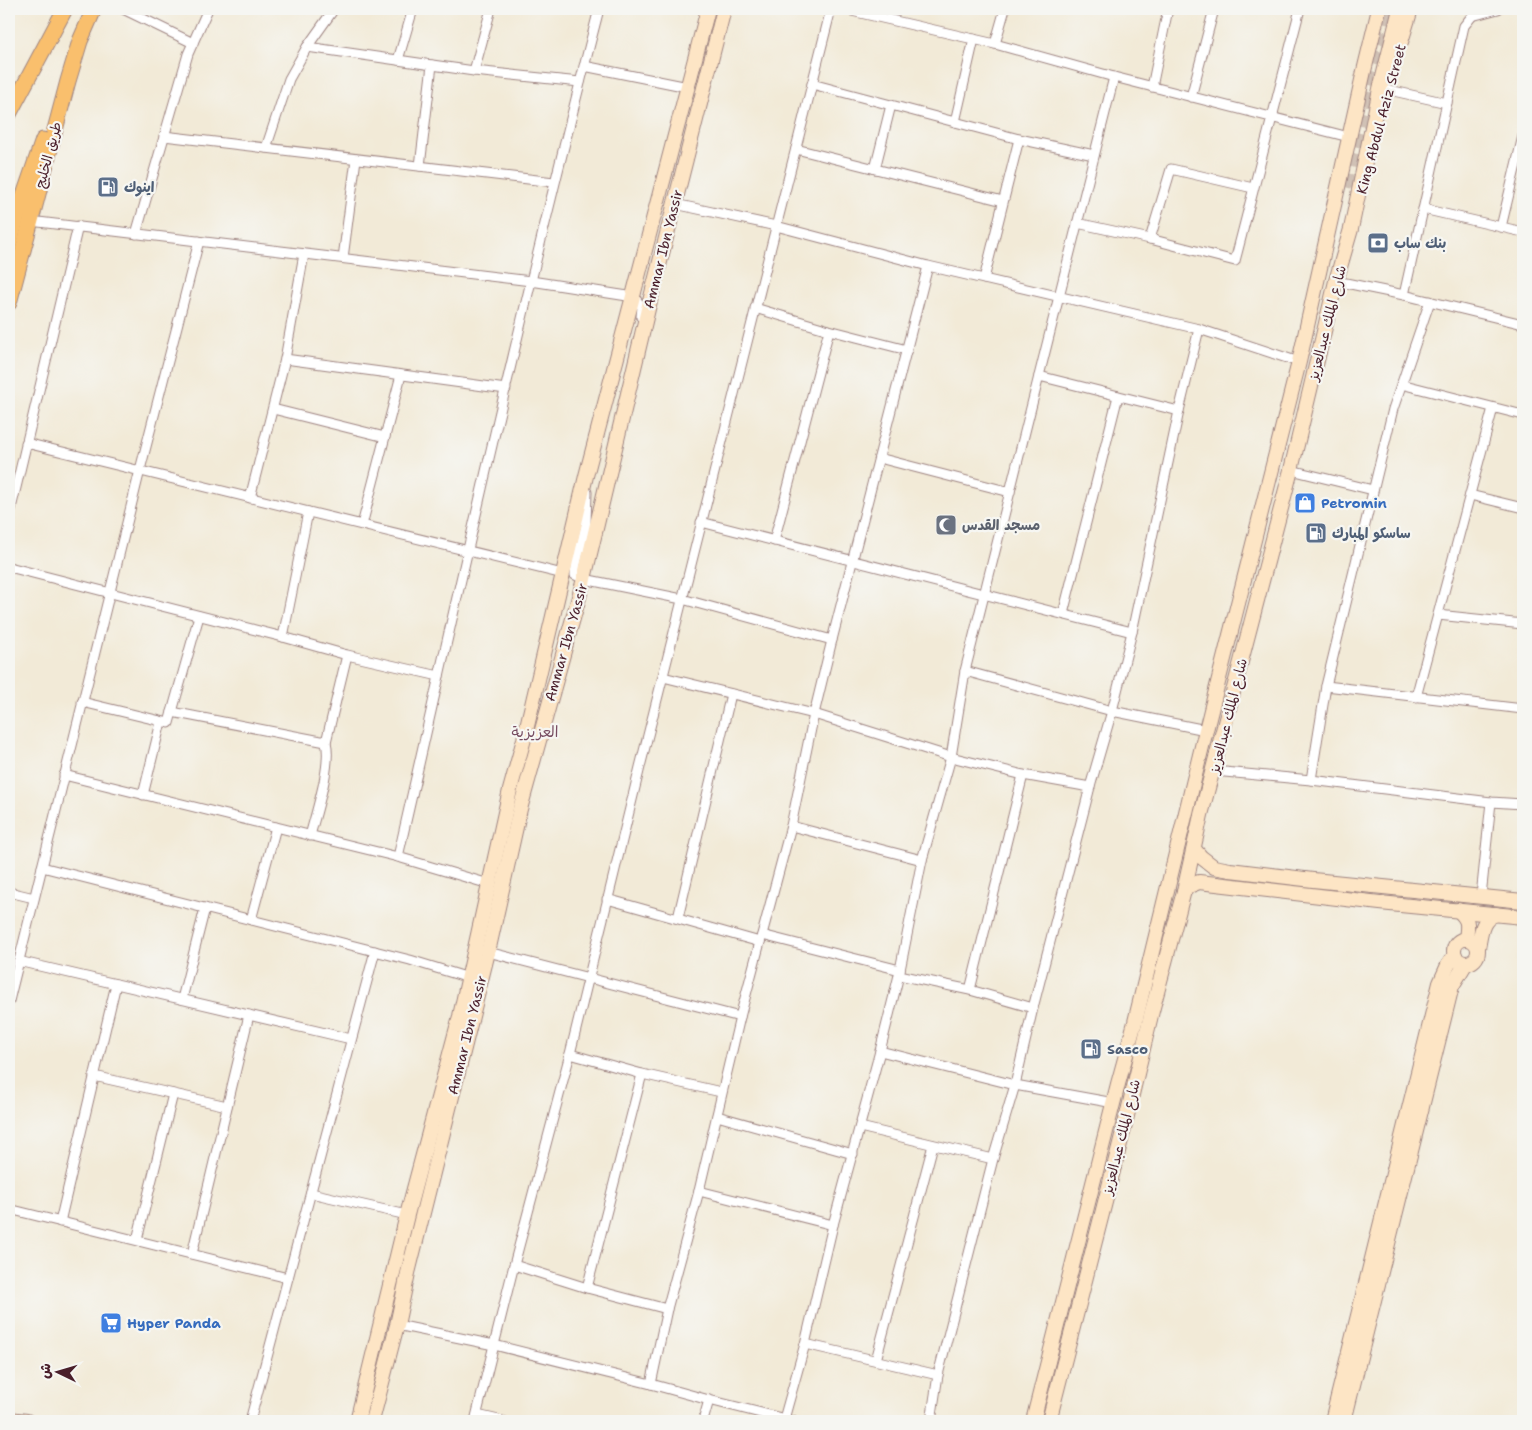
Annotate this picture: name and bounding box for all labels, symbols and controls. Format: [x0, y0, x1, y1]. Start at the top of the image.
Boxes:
street label: King Abdul Aziz Street [1352, 42, 1410, 196]
street label: طريق الخليج [31, 120, 66, 190]
fuel station icon: اينوك [96, 175, 120, 199]
place label: اينوك [124, 178, 155, 197]
street label: Ammar Ibn Yassir [639, 187, 687, 311]
bank icon: بنك ساب [1366, 231, 1390, 255]
place label: بنك ساب [1394, 234, 1446, 252]
street label: شارع الملك عبدالعزيز [1304, 263, 1351, 384]
shop icon: Petromin [1293, 491, 1317, 515]
place label: Petromin [1321, 494, 1387, 512]
mosque icon: مسجد القدس [934, 513, 958, 537]
place label: مسجد القدس [962, 516, 1040, 534]
fuel station icon: ساسكو المبارك [1304, 521, 1328, 545]
place label: ساسكو المبارك [1332, 524, 1411, 543]
street label: Ammar Ibn Yassir [540, 580, 592, 703]
street label: شارع الملك عبدالعزيز [1205, 656, 1252, 777]
district label: العزيزية [512, 722, 558, 742]
street label: Ammar Ibn Yassir [443, 973, 491, 1097]
fuel station icon: Sasco [1079, 1037, 1103, 1061]
place label: Sasco [1107, 1040, 1148, 1058]
street label: شارع الملك عبدالعزيز [1098, 1077, 1145, 1198]
supermarket icon: Hyper Panda [99, 1311, 123, 1335]
place label: Hyper Panda [127, 1314, 221, 1332]
north arrow [32, 1348, 82, 1398]
text: ش [35, 1362, 55, 1379]

